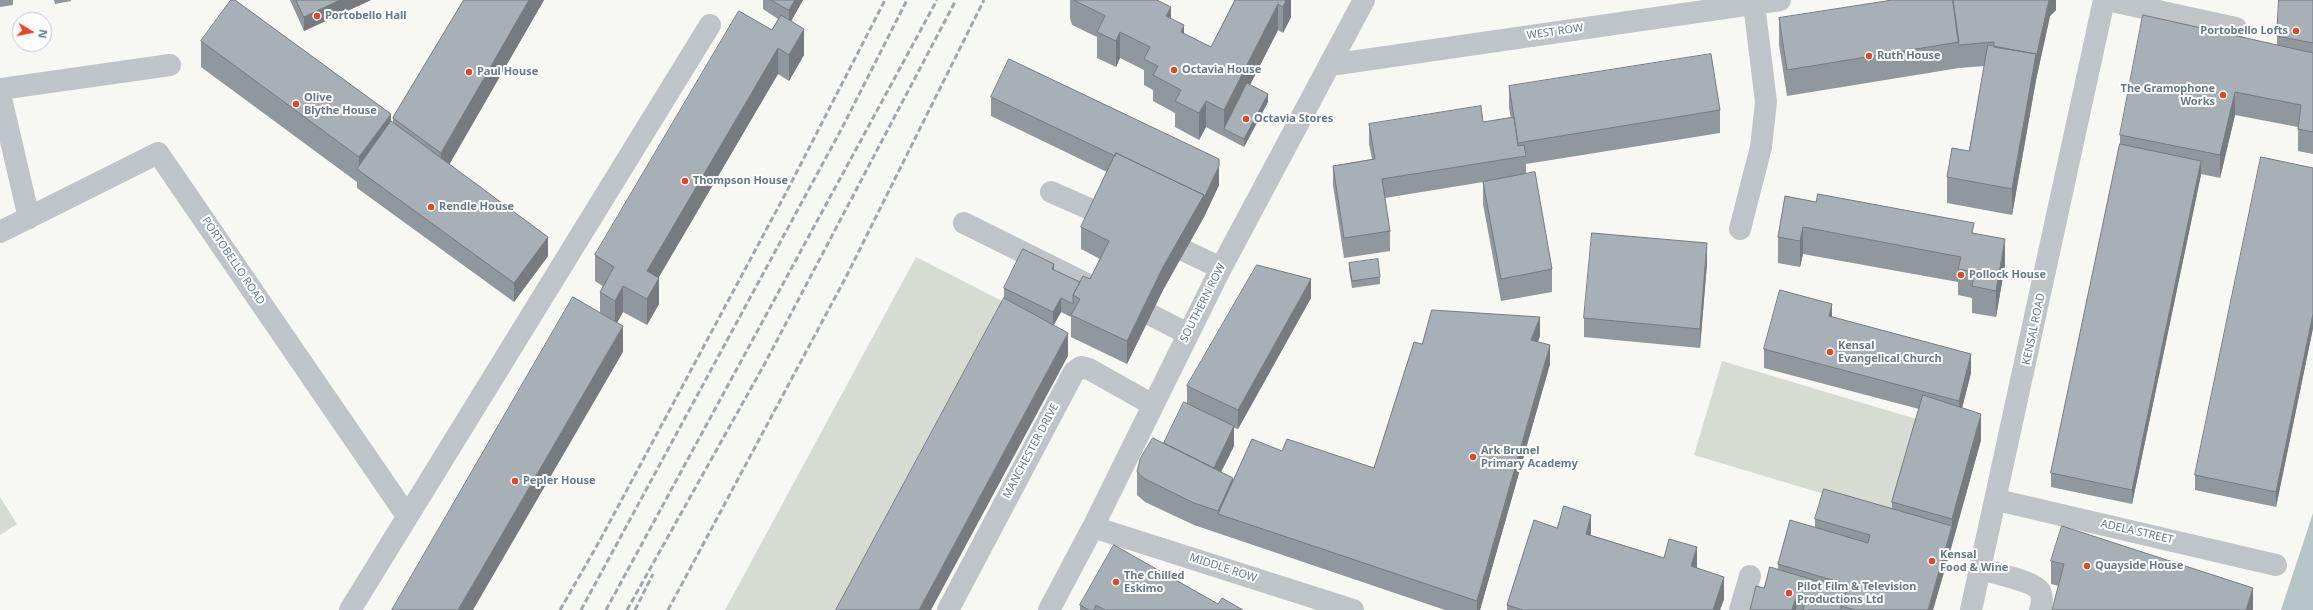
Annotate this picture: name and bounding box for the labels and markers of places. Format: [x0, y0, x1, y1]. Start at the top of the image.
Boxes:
place label: Portobello Hall [325, 9, 407, 23]
marker: Portobello Hall [312, 11, 322, 21]
place label: Portobello Lofts [2200, 24, 2288, 38]
marker: Portobello Lofts [2291, 26, 2301, 36]
place label: Ruth House [1877, 49, 1941, 63]
marker: Ruth House [1864, 51, 1874, 61]
place label: Octavia House [1182, 63, 1261, 77]
place label: Paul House [477, 65, 538, 79]
marker: Octavia House [1169, 65, 1179, 75]
marker: Paul House [464, 67, 474, 77]
place label: The Gramophone Works [2121, 82, 2215, 108]
marker: The Gramophone Works [2218, 90, 2228, 100]
place label: Olive Blythe House [304, 91, 377, 117]
marker: Olive Blythe House [291, 99, 301, 109]
place label: Octavia Stores [1254, 112, 1333, 126]
marker: Octavia Stores [1241, 114, 1251, 124]
place label: Thompson House [693, 174, 788, 188]
marker: Thompson House [680, 176, 690, 186]
place label: Rendle House [439, 200, 514, 214]
marker: Rendle House [426, 202, 436, 212]
place label: Pollock House [1969, 268, 2046, 282]
marker: Pollock House [1956, 270, 1966, 280]
place label: Kensal Evangelical Church [1838, 339, 1942, 365]
marker: Kensal Evangelical Church [1825, 347, 1835, 357]
place label: Ark Brunel Primary Academy [1481, 444, 1578, 470]
marker: Ark Brunel Primary Academy [1468, 452, 1478, 462]
place label: Pepler House [523, 474, 596, 488]
marker: Pepler House [510, 476, 520, 486]
place label: Kensal Food & Wine [1940, 548, 2008, 574]
marker: Kensal Food & Wine [1927, 556, 1937, 566]
place label: Quayside House [2095, 559, 2183, 573]
marker: Quayside House [2082, 561, 2092, 571]
place label: The Chilled Eskimo [1124, 569, 1184, 595]
marker: The Chilled Eskimo [1111, 577, 1121, 587]
place label: Pilot Film & Television Productions Ltd [1797, 580, 1916, 606]
marker: Pilot Film & Television Productions Ltd [1784, 588, 1794, 598]

